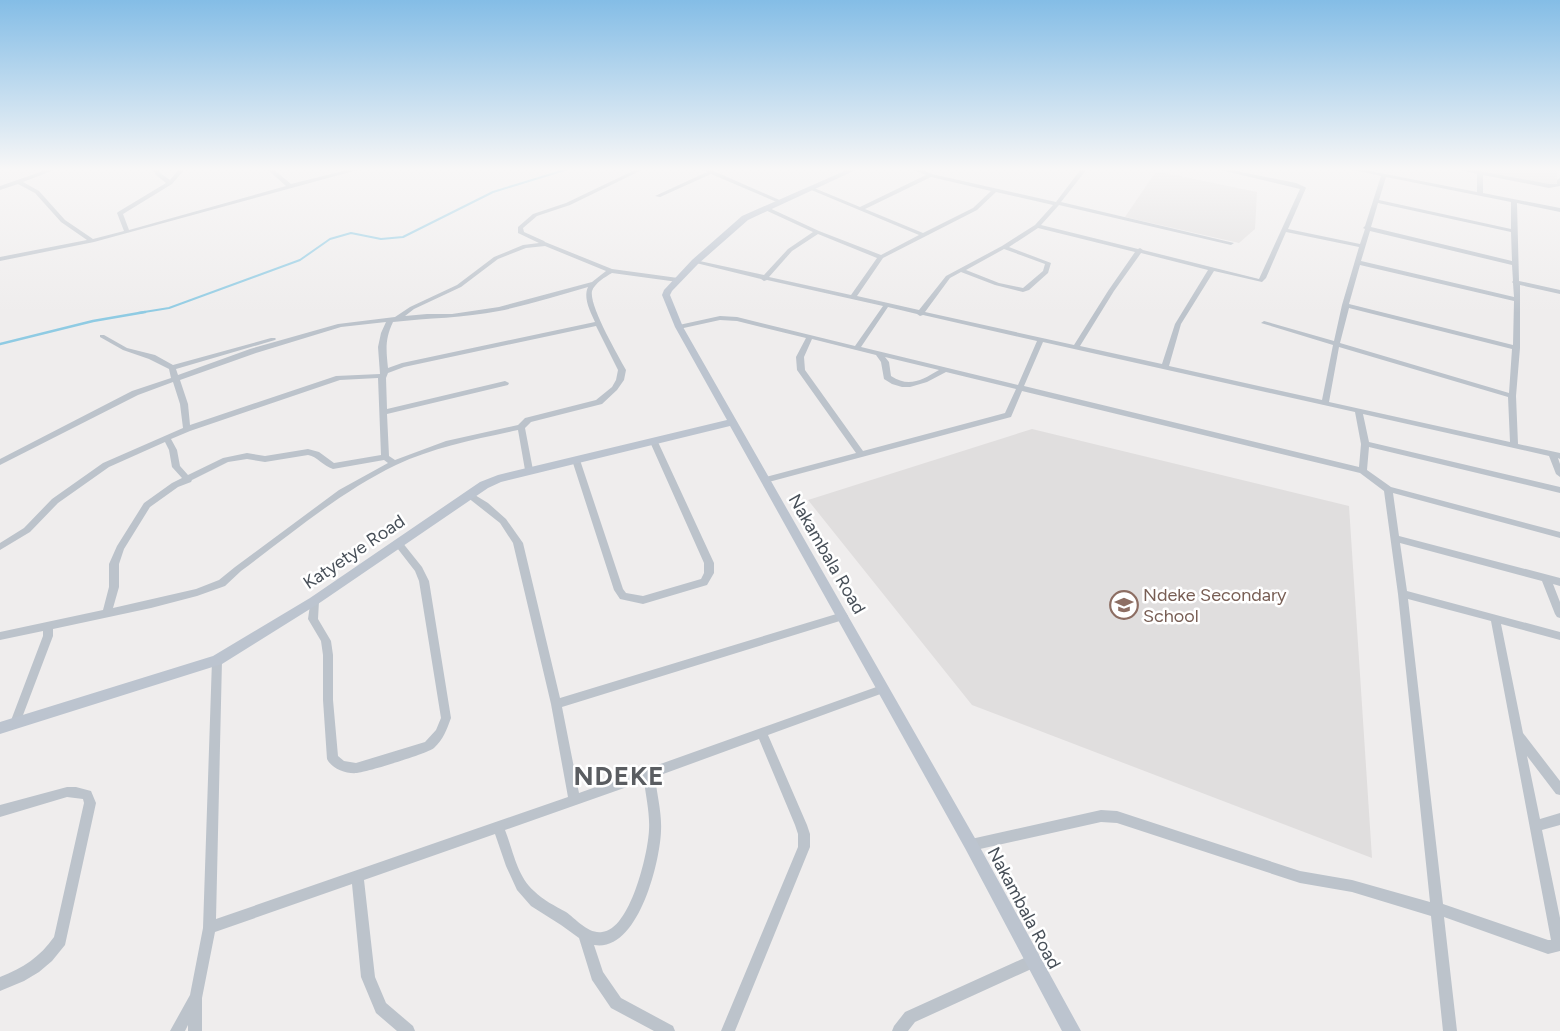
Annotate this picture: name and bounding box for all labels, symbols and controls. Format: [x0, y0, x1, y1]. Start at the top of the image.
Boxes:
street label: Nakambala Road [784, 490, 870, 618]
street label: Katyetye Road [299, 510, 409, 594]
place label: Ndeke Secondary School [1143, 584, 1287, 627]
school or university icon: Ndeke Secondary School [1109, 590, 1139, 620]
district label: NDEKE [573, 760, 665, 792]
street label: Nakambala Road [983, 843, 1065, 973]

